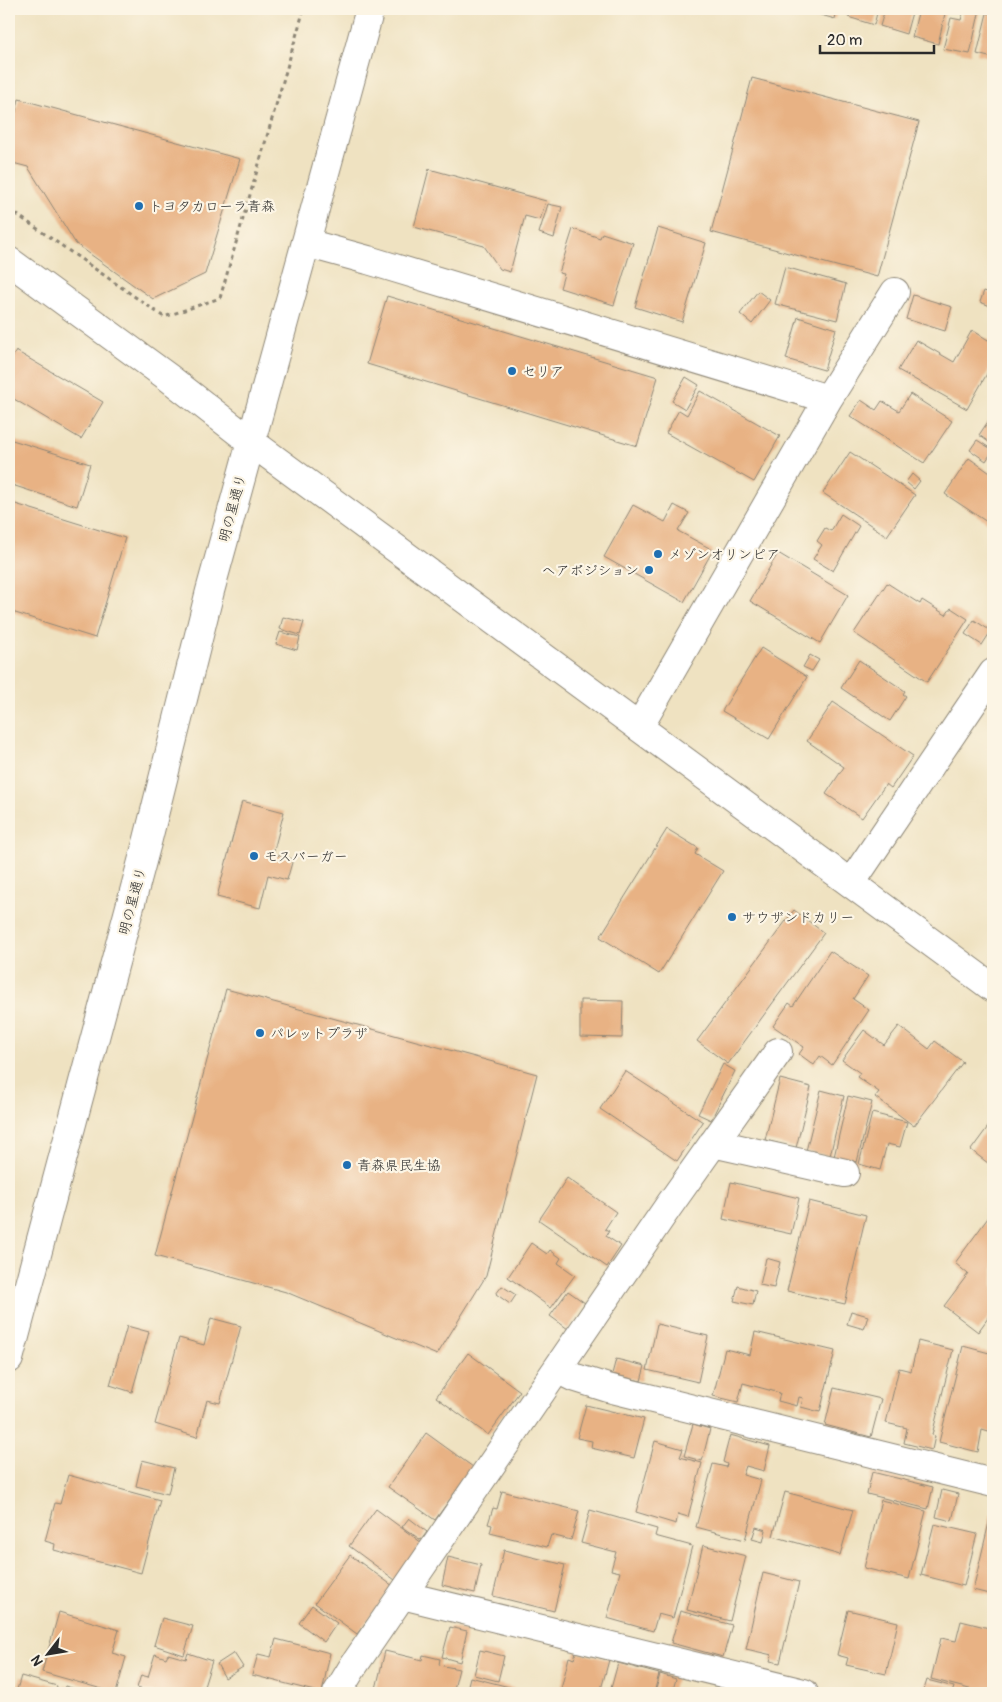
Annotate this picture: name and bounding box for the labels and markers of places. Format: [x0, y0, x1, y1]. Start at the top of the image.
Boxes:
place label: トヨタカローラ青森 [149, 198, 275, 215]
marker: トヨタカローラ青森 [133, 200, 145, 212]
place label: セリア [522, 363, 564, 380]
marker: セリア [506, 365, 518, 377]
place label: メゾンオリンピア [668, 546, 780, 563]
marker: メゾンオリンピア [652, 548, 664, 560]
place label: ヘアポジション [542, 562, 639, 579]
marker: ヘアポジション [643, 564, 655, 576]
place label: モスバーガー [264, 848, 348, 865]
marker: モスバーガー [248, 850, 260, 862]
place label: サウザンドカリー [742, 909, 854, 926]
marker: サウザンドカリー [726, 911, 738, 923]
place label: パレットプラザ [270, 1025, 368, 1042]
marker: パレットプラザ [254, 1027, 266, 1039]
place label: 青森県民生協 [357, 1157, 441, 1174]
marker: 青森県民生協 [341, 1159, 353, 1171]

